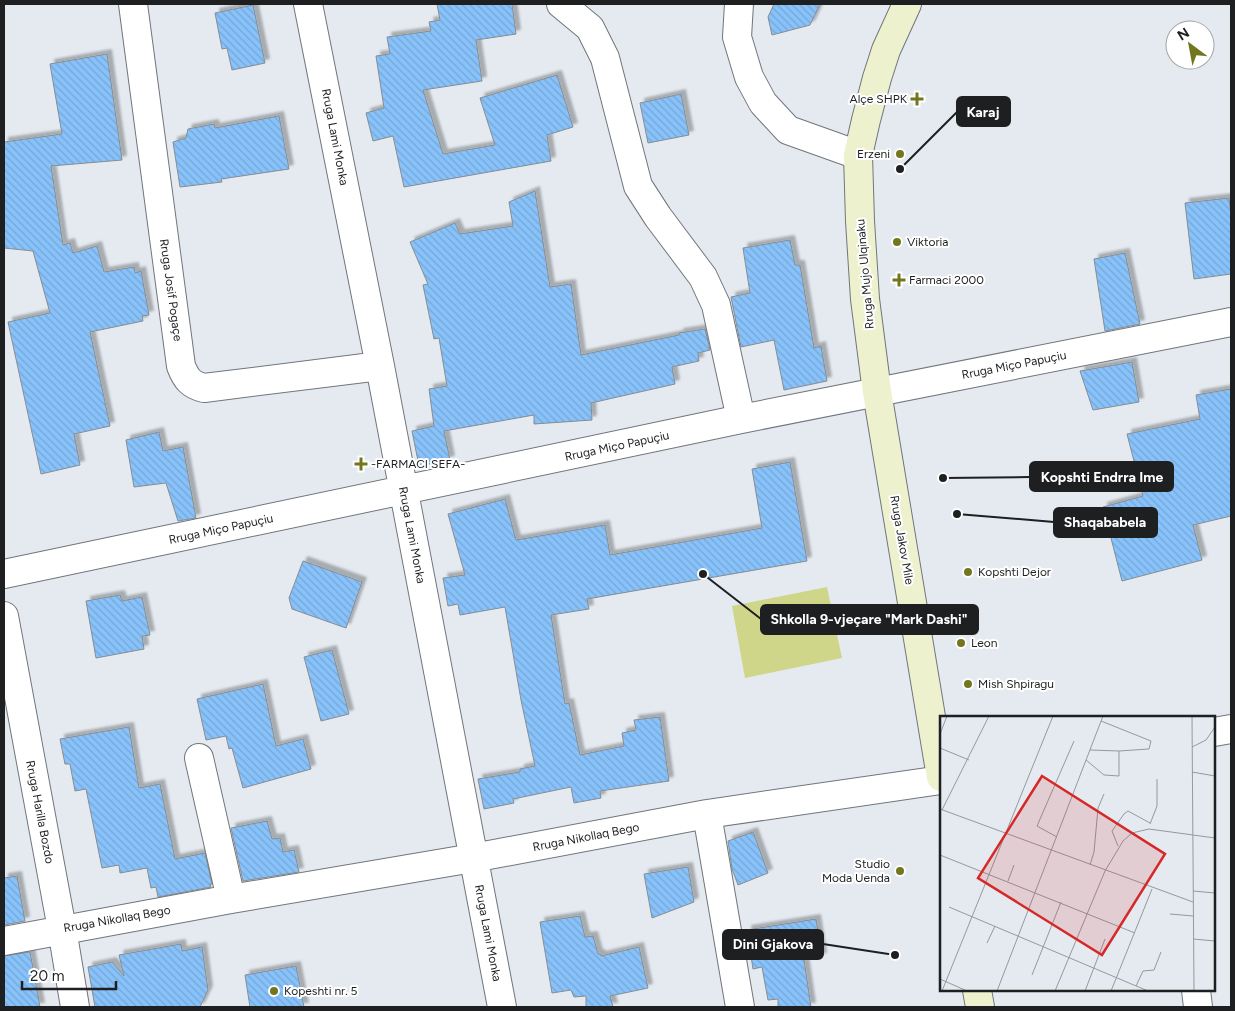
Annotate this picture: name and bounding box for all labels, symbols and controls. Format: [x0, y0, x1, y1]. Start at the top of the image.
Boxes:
north arrow [1165, 20, 1215, 70]
text: N [1174, 24, 1192, 44]
street label: Rruga Lami Monka [319, 87, 351, 187]
place label: Alçe SHPK [850, 92, 908, 106]
marker: Alçe SHPK [911, 93, 923, 105]
callout: Karaj [957, 97, 1010, 126]
text: Karaj [966, 104, 1000, 121]
place label: Erzeni [857, 147, 890, 161]
marker: Erzeni [894, 148, 906, 160]
street label: Rruga Mujo Ulqinaku [853, 218, 877, 330]
place label: Viktoria [907, 235, 948, 249]
marker: Viktoria [891, 236, 903, 248]
street label: Rruga Josif Pogaçe [157, 238, 185, 343]
place label: Farmaci 2000 [909, 273, 984, 287]
marker: Farmaci 2000 [893, 274, 905, 286]
street label: Rruga Miço Papuçiu [960, 348, 1068, 382]
street label: Rruga Miço Papuçiu [563, 428, 671, 464]
place label: -FARMACI SEFA- [371, 457, 465, 471]
marker: -FARMACI SEFA- [355, 458, 367, 470]
callout: Kopshti Endrra Ime [1030, 462, 1173, 491]
text: Kopshti Endrra Ime [1041, 469, 1164, 486]
street label: Rruga Lami Monka [396, 485, 428, 585]
street label: Rruga Jakov Mile [887, 494, 917, 586]
callout: Shaqababela [1054, 508, 1157, 537]
street label: Rruga Miço Papuçiu [167, 511, 275, 547]
text: Shaqababela [1064, 514, 1146, 531]
place label: Kopshti Dejor [978, 565, 1051, 579]
marker: Kopshti Dejor [962, 566, 974, 578]
callout: Shkolla 9-vjeçare "Mark Dashi" [761, 605, 978, 634]
text: Shkolla 9-vjeçare "Mark Dashi" [770, 611, 968, 628]
place label: Leon [971, 636, 998, 650]
marker: Leon [955, 637, 967, 649]
place label: Mish Shpiragu [978, 677, 1054, 691]
marker: Mish Shpiragu [962, 678, 974, 690]
inset map [940, 716, 1215, 991]
street label: Rruga Harilla Bozdo [23, 759, 57, 865]
street label: Rruga Nikollaq Bego [532, 820, 641, 854]
place label: Studio Moda Uenda [822, 857, 890, 885]
marker: Studio Moda Uenda [894, 865, 906, 877]
street label: Rruga Lami Monka [472, 883, 504, 983]
street label: Rruga Nikollaq Bego [62, 903, 172, 935]
callout: Dini Gjakova [723, 930, 823, 959]
text: Dini Gjakova [733, 936, 813, 953]
scale bar [22, 958, 116, 990]
text: 20 m [30, 967, 64, 985]
place label: Kopeshti nr. 5 [284, 984, 358, 998]
marker: Kopeshti nr. 5 [268, 985, 280, 997]

